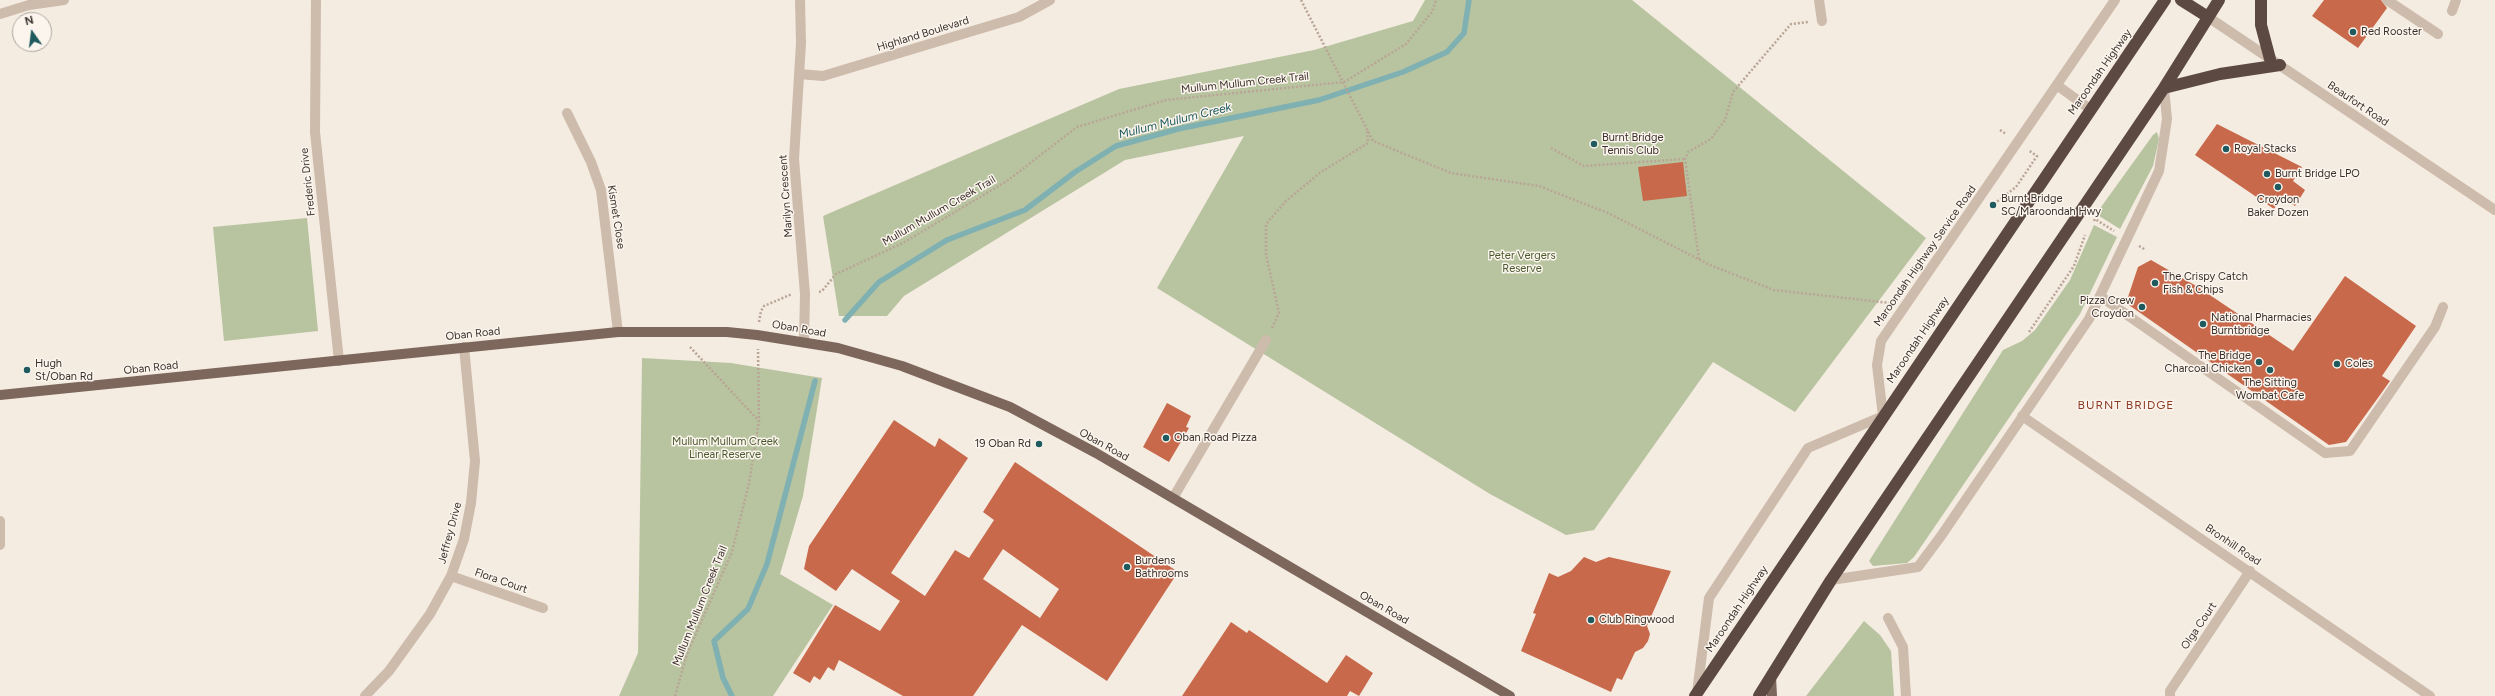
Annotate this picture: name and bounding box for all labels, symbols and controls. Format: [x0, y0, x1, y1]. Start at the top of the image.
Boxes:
north arrow [12, 12, 52, 52]
text: N [24, 14, 35, 28]
street label: Highland Boulevard [875, 14, 971, 54]
place label: Red Rooster [2361, 25, 2422, 39]
street label: Maroondah Highway [2065, 27, 2135, 117]
marker: Red Rooster [2348, 27, 2358, 37]
street label: Mullum Mullum Creek Trail [1180, 70, 1310, 96]
street label: Beaufort Road [2325, 79, 2391, 129]
water label: Mullum Mullum Creek [1117, 100, 1233, 142]
place label: Burnt Bridge Tennis Club [1602, 131, 1663, 157]
marker: Burnt Bridge Tennis Club [1589, 139, 1599, 149]
place label: Royal Stacks [2234, 142, 2296, 156]
marker: Royal Stacks [2221, 144, 2231, 154]
street label: Frederic Drive [298, 147, 318, 217]
street label: Marilyn Crescent [777, 154, 795, 238]
place label: Burnt Bridge LPO [2275, 167, 2360, 181]
marker: Burnt Bridge LPO [2262, 169, 2272, 179]
street label: Mullum Mullum Creek Trail [880, 173, 998, 249]
marker: Croydon Baker Dozen [2273, 182, 2283, 192]
street label: Maroondah Highway Service Road [1871, 183, 1979, 329]
street label: Kismet Close [604, 184, 628, 250]
place label: Burnt Bridge SC/Maroondah Hwy [2001, 192, 2101, 218]
place label: Croydon Baker Dozen [2247, 193, 2309, 219]
marker: Burnt Bridge SC/Maroondah Hwy [1988, 200, 1998, 210]
park label: Peter Vergers Reserve [1488, 249, 1556, 275]
place label: The Crispy Catch Fish & Chips [2163, 270, 2248, 296]
marker: The Crispy Catch Fish & Chips [2150, 278, 2160, 288]
street label: Maroondah Highway [1884, 294, 1952, 386]
place label: Pizza Crew Croydon [2080, 294, 2134, 320]
marker: Pizza Crew Croydon [2137, 302, 2147, 312]
place label: National Pharmacies Burntbridge [2211, 311, 2312, 337]
street label: Oban Road [771, 318, 827, 340]
marker: National Pharmacies Burntbridge [2198, 319, 2208, 329]
street label: Oban Road [445, 325, 501, 343]
place label: The Bridge Charcoal Chicken [2165, 349, 2251, 375]
place label: Hugh St/Oban Rd [35, 357, 93, 383]
marker: The Bridge Charcoal Chicken [2254, 357, 2264, 367]
place label: Coles [2345, 357, 2373, 371]
street label: Oban Road [123, 359, 179, 377]
marker: Coles [2332, 359, 2342, 369]
marker: Hugh St/Oban Rd [22, 365, 32, 375]
marker: The Sitting Wombat Cafe [2265, 365, 2275, 375]
place label: The Sitting Wombat Cafe [2236, 376, 2304, 402]
district label: BURNT BRIDGE [2078, 398, 2174, 412]
street label: Oban Road [1077, 426, 1131, 464]
place label: Oban Road Pizza [1174, 431, 1257, 445]
marker: Oban Road Pizza [1161, 433, 1171, 443]
park label: Mullum Mullum Creek Linear Reserve [672, 435, 778, 461]
place label: 19 Oban Rd [975, 437, 1031, 451]
marker: 19 Oban Rd [1034, 439, 1044, 449]
street label: Jeffrey Drive [435, 501, 465, 565]
street label: Bronhill Road [2203, 521, 2263, 569]
street label: Mullum Mullum Creek Trail [670, 544, 730, 668]
place label: Burdens Bathrooms [1135, 554, 1189, 580]
marker: Burdens Bathrooms [1122, 562, 1132, 572]
street label: Maroondah Highway [1703, 563, 1771, 655]
street label: Flora Court [473, 566, 529, 596]
street label: Oban Road [1357, 589, 1411, 627]
street label: Olga Court [2178, 600, 2220, 652]
place label: Club Ringwood [1599, 613, 1674, 627]
marker: Club Ringwood [1586, 615, 1596, 625]

